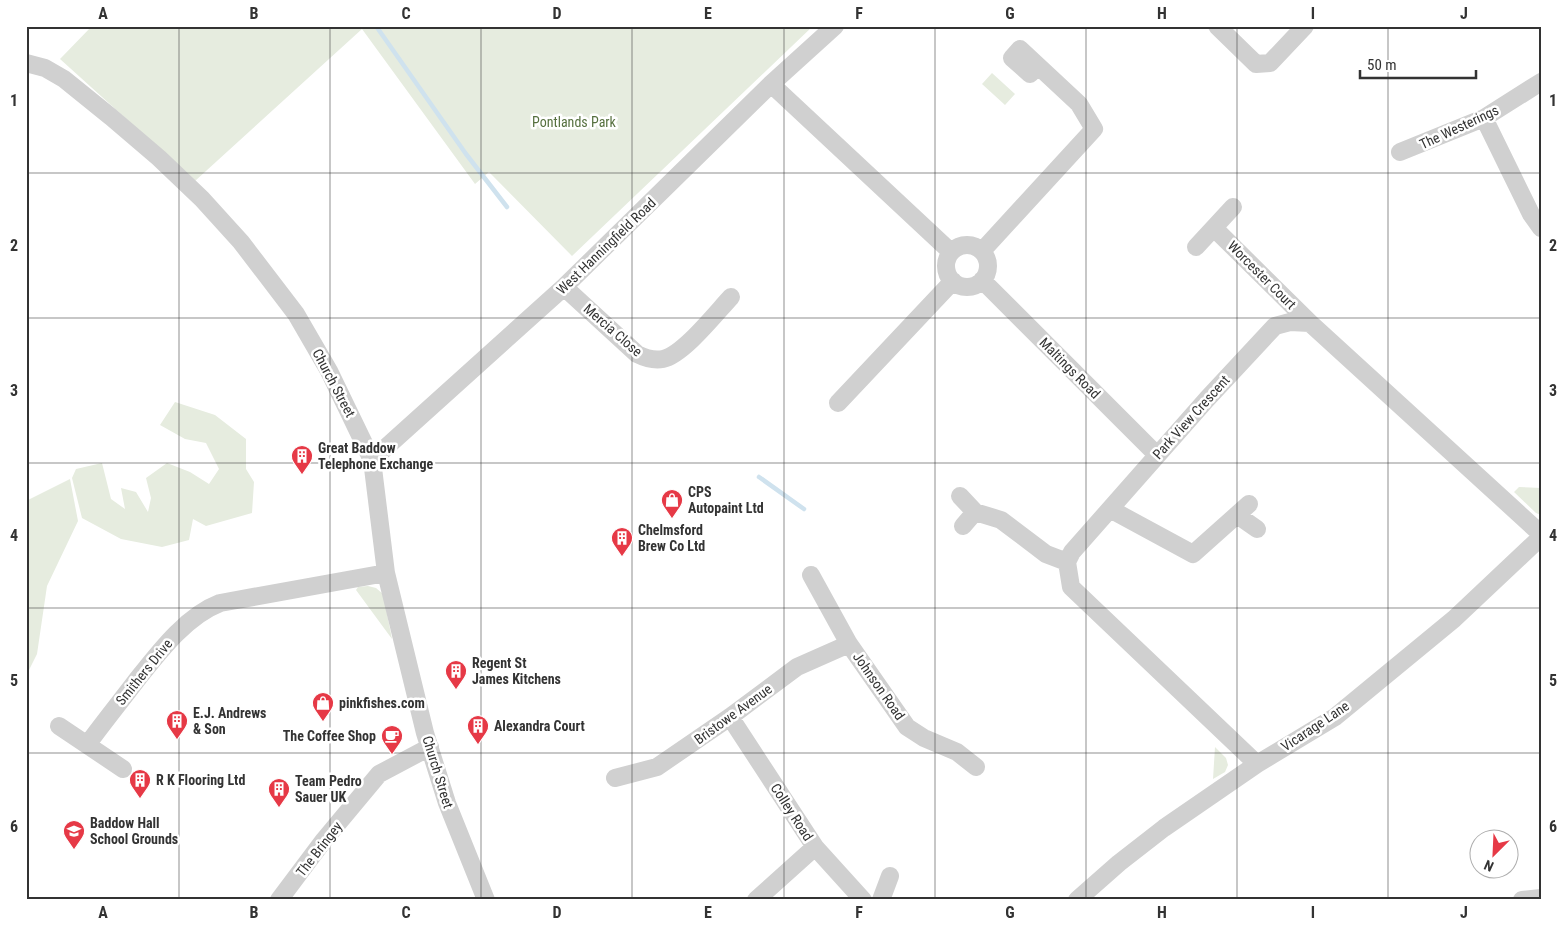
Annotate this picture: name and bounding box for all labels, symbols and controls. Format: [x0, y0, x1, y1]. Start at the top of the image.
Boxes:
text: A [98, 4, 108, 23]
text: B [250, 4, 259, 23]
text: C [401, 4, 411, 23]
text: D [552, 4, 562, 23]
text: E [704, 4, 712, 23]
text: F [855, 4, 863, 23]
text: G [1005, 4, 1015, 23]
text: H [1157, 4, 1167, 23]
text: I [1311, 4, 1315, 23]
text: J [1460, 4, 1468, 23]
scale bar [1360, 48, 1476, 80]
text: 50 m [1367, 56, 1397, 74]
text: 1 [10, 91, 18, 110]
text: 1 [1549, 91, 1557, 110]
street label: The Westerings [1417, 102, 1501, 152]
park label: Pontlands Park [532, 114, 617, 130]
street label: West Hanningfield Road [553, 195, 659, 297]
text: 2 [10, 236, 18, 255]
text: 2 [1549, 236, 1557, 255]
street label: Worcester Court [1225, 238, 1299, 312]
street label: Mercia Close [581, 300, 646, 360]
street label: Maltings Road [1036, 334, 1104, 402]
street label: Church Street [309, 346, 359, 420]
street label: Park View Crescent [1149, 372, 1233, 462]
text: 3 [10, 381, 18, 400]
text: 3 [1549, 381, 1557, 400]
place label: Great Baddow Telephone Exchange [318, 440, 433, 472]
building icon: Great Baddow Telephone Exchange [290, 444, 314, 475]
place label: CPS Autopaint Ltd [688, 484, 764, 516]
shop icon: CPS Autopaint Ltd [660, 488, 684, 519]
place label: Chelmsford Brew Co Ltd [638, 522, 705, 554]
text: 4 [10, 526, 18, 545]
building icon: Chelmsford Brew Co Ltd [610, 526, 634, 557]
text: 4 [1549, 526, 1557, 545]
street label: Smithers Drive [113, 635, 176, 708]
street label: Johnson Road [850, 649, 908, 723]
place label: Regent St James Kitchens [472, 655, 561, 687]
building icon: Regent St James Kitchens [444, 659, 468, 690]
text: 5 [10, 671, 18, 690]
text: 5 [1549, 671, 1557, 690]
street label: Bristowe Avenue [691, 680, 775, 747]
shop icon: pinkfishes.com [311, 691, 335, 722]
place label: pinkfishes.com [339, 695, 425, 711]
street label: Vicarage Lane [1278, 697, 1352, 755]
place label: E.J. Andrews & Son [193, 705, 266, 737]
building icon: E.J. Andrews & Son [165, 709, 189, 740]
building icon: Alexandra Court [466, 714, 490, 745]
place label: Alexandra Court [494, 718, 585, 734]
cafe icon: The Coffee Shop [380, 724, 404, 755]
place label: The Coffee Shop [283, 728, 376, 744]
street label: Church Street [419, 734, 457, 810]
building icon: R K Flooring Ltd [128, 768, 152, 799]
place label: R K Flooring Ltd [156, 772, 245, 788]
place label: Team Pedro Sauer UK [295, 773, 362, 805]
building icon: Team Pedro Sauer UK [267, 777, 291, 808]
street label: Colley Road [768, 780, 816, 844]
place label: Baddow Hall School Grounds [90, 815, 178, 847]
text: 6 [10, 817, 18, 836]
text: 6 [1549, 817, 1557, 836]
street label: The Bringey [293, 818, 345, 880]
school or university icon: Baddow Hall School Grounds [62, 819, 86, 850]
north arrow [1470, 828, 1520, 878]
text: N [1482, 857, 1496, 875]
text: A [98, 903, 108, 922]
text: B [250, 903, 259, 922]
text: C [401, 903, 411, 922]
text: D [552, 903, 562, 922]
text: E [704, 903, 712, 922]
text: F [855, 903, 863, 922]
text: G [1005, 903, 1015, 922]
text: H [1157, 903, 1167, 922]
text: I [1311, 903, 1315, 922]
text: J [1460, 903, 1468, 922]

